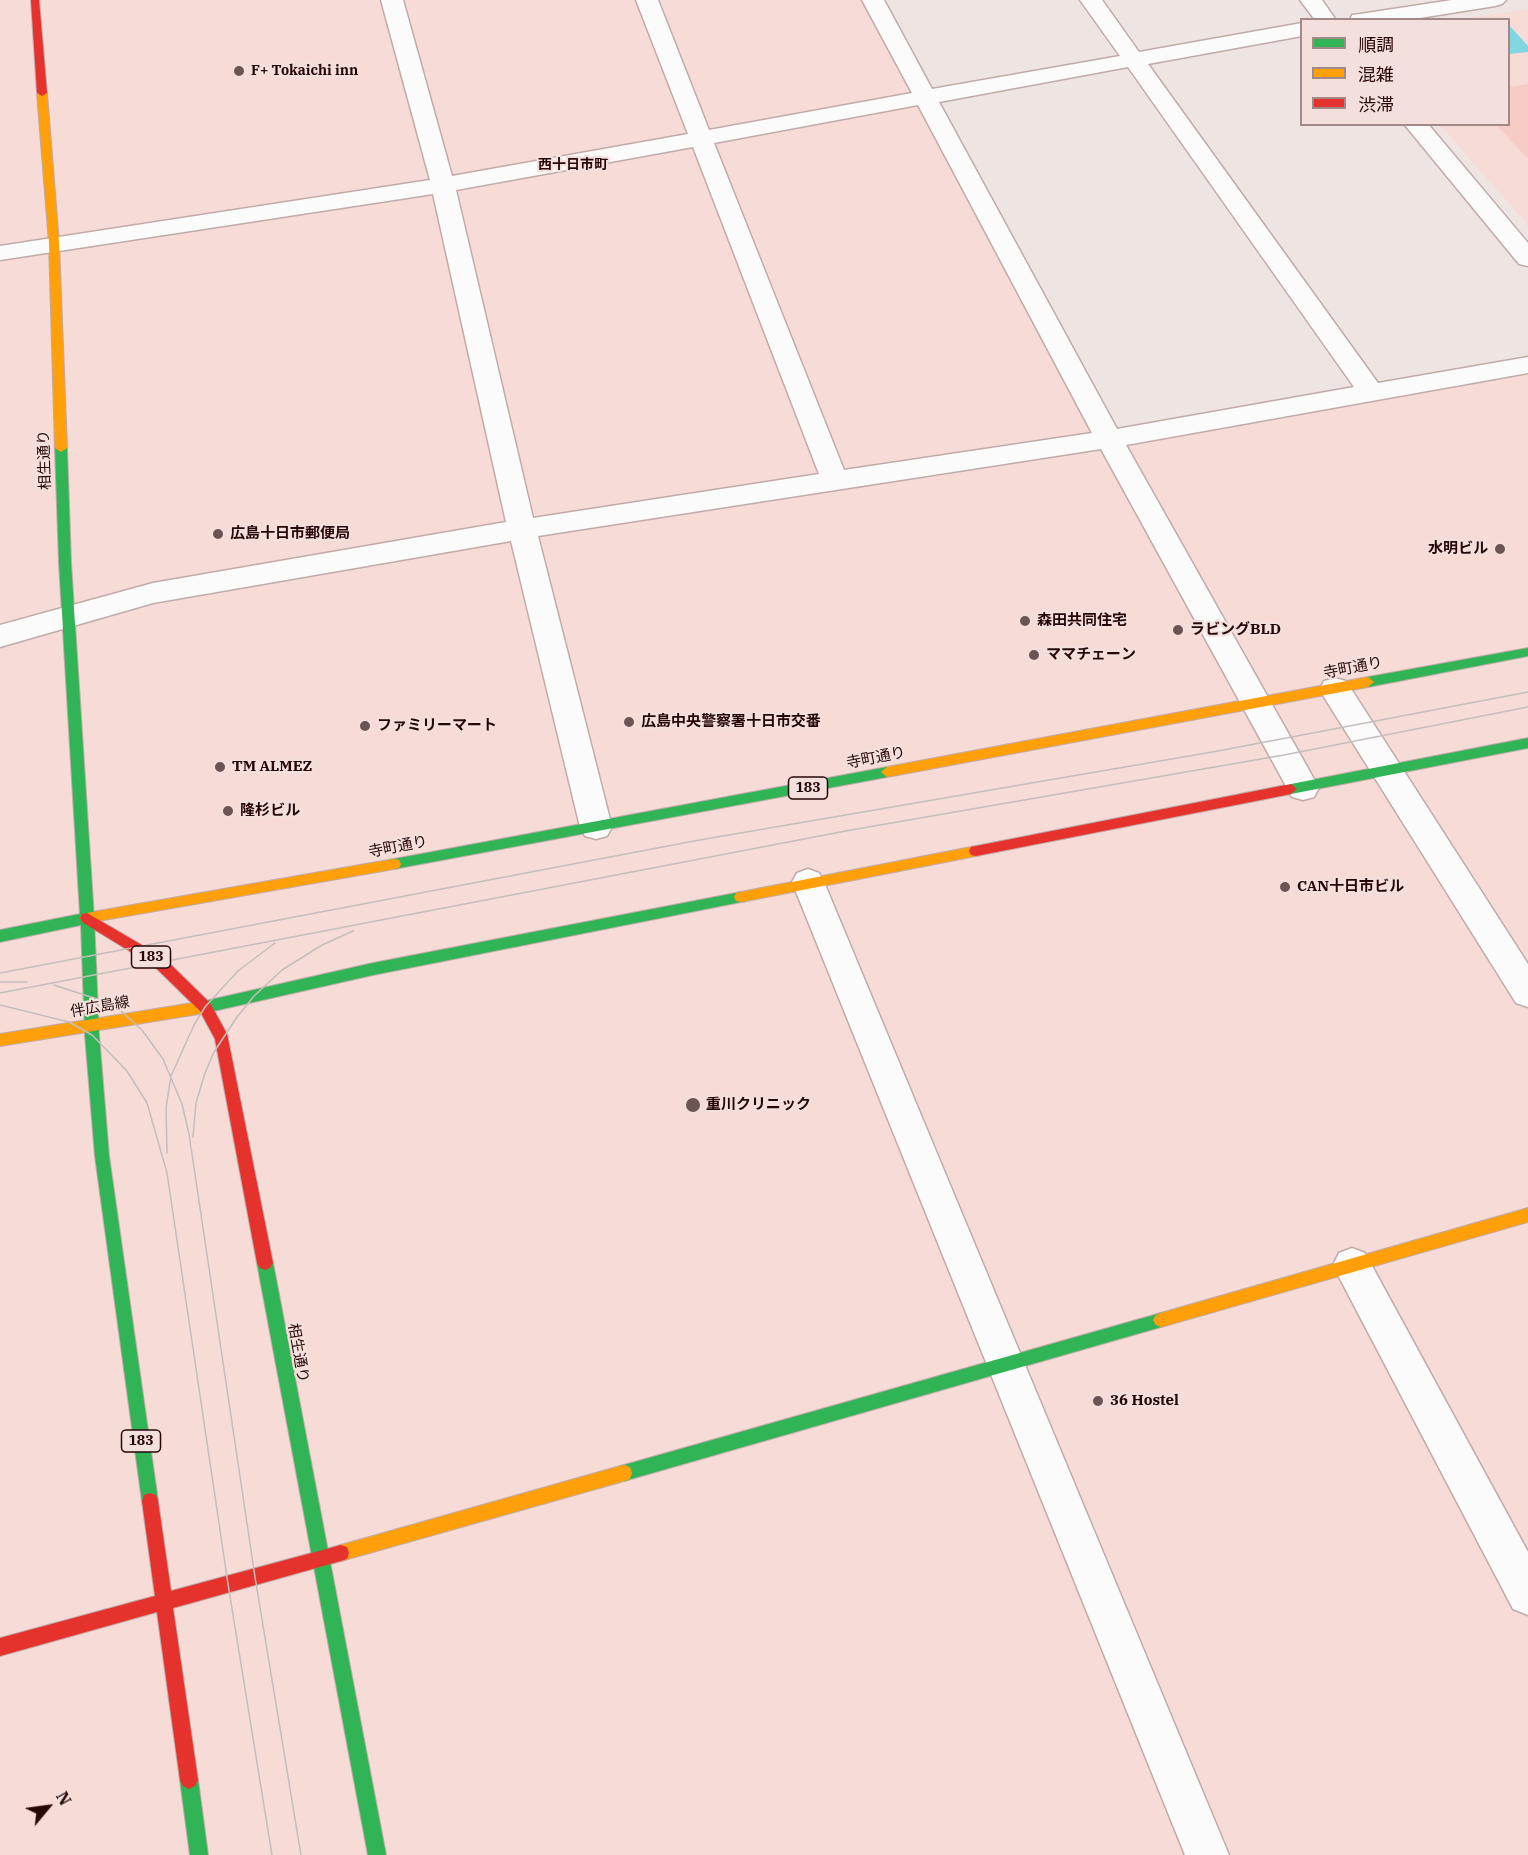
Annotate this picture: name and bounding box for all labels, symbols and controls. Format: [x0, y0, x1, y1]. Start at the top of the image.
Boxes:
legend [1300, 18, 1510, 126]
text: 順調 [1358, 33, 1394, 56]
place label: F+ Tokaichi inn [251, 63, 358, 79]
text: 混雑 [1358, 63, 1394, 86]
marker: F+ Tokaichi inn [232, 64, 246, 78]
text: 渋滞 [1358, 93, 1394, 116]
district label: 西十日市町 [538, 157, 608, 173]
street label: 相生通り [35, 430, 55, 490]
place label: 広島十日市郵便局 [230, 525, 350, 543]
marker: 広島十日市郵便局 [211, 527, 225, 541]
place label: 水明ビル [1428, 540, 1488, 558]
marker: 水明ビル [1493, 542, 1507, 556]
place label: 森田共同住宅 [1037, 612, 1127, 630]
marker: 森田共同住宅 [1018, 614, 1032, 628]
place label: ラビングBLD [1190, 621, 1281, 639]
marker: ラビングBLD [1171, 623, 1185, 637]
place label: ママチェーン [1046, 646, 1136, 664]
marker: ママチェーン [1027, 648, 1041, 662]
street label: 寺町通り [1322, 653, 1384, 683]
place label: 広島中央警察署十日市交番 [641, 713, 821, 731]
marker: 広島中央警察署十日市交番 [622, 715, 636, 729]
place label: ファミリーマート [377, 717, 497, 735]
marker: ファミリーマート [358, 719, 372, 733]
street label: 寺町通り [845, 743, 907, 773]
place label: TM ALMEZ [232, 758, 312, 776]
marker: TM ALMEZ [213, 760, 227, 774]
road number: 183 [788, 777, 828, 799]
place label: 隆杉ビル [240, 802, 300, 820]
marker: 隆杉ビル [221, 804, 235, 818]
street label: 寺町通り [367, 832, 429, 862]
place label: CAN十日市ビル [1297, 878, 1404, 896]
marker: CAN十日市ビル [1278, 880, 1292, 894]
road number: 183 [132, 946, 170, 968]
street label: 伴広島線 [69, 993, 131, 1021]
marker: 重川クリニック [684, 1096, 702, 1114]
place label: 重川クリニック [706, 1096, 811, 1114]
street label: 相生通り [284, 1322, 312, 1384]
place label: 36 Hostel [1110, 1392, 1179, 1410]
marker: 36 Hostel [1091, 1394, 1105, 1408]
road number: 183 [122, 1430, 160, 1452]
north arrow [18, 1777, 78, 1837]
text: N [52, 1788, 76, 1809]

